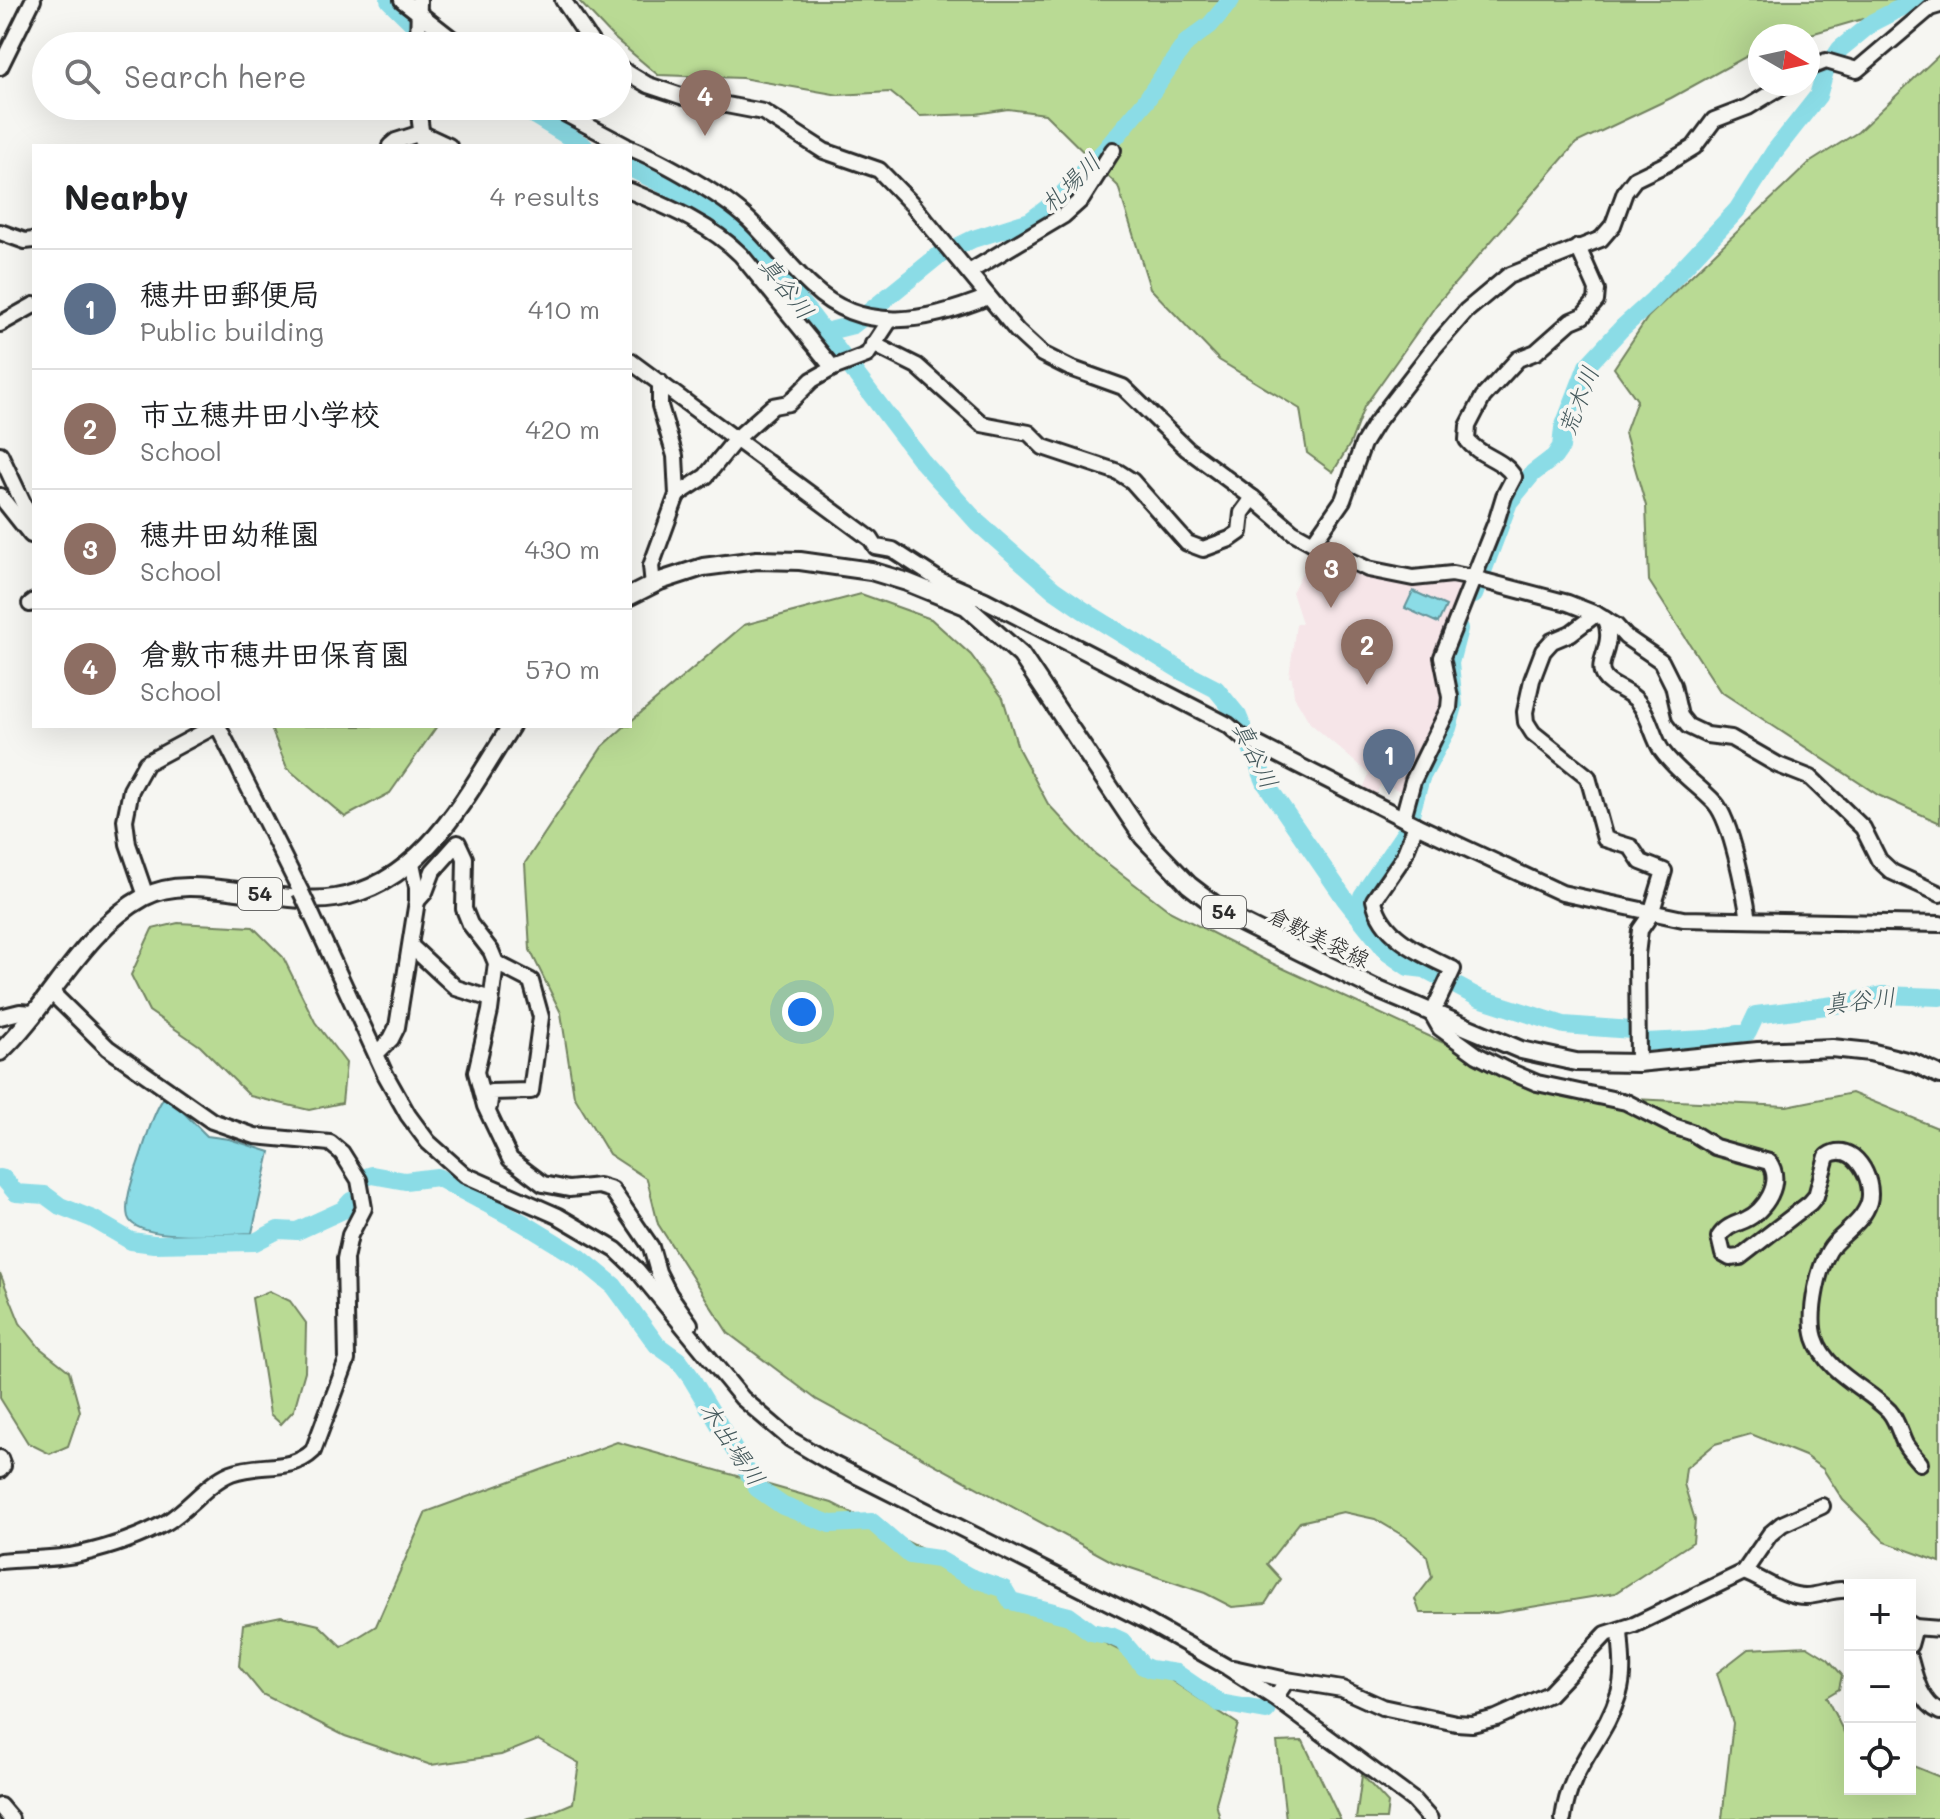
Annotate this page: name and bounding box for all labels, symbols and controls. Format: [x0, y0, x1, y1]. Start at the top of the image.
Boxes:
north arrow [1748, 24, 1820, 96]
search box [32, 32, 632, 120]
icon: search [60, 54, 104, 98]
text: Search here [124, 56, 307, 96]
pin: 4 [679, 70, 731, 136]
water label: 札場川 [1033, 146, 1107, 218]
text: Nearby [64, 174, 189, 219]
text: 4 results [490, 179, 600, 213]
water label: 真谷川 [753, 249, 822, 325]
text: 穂井田郵便局 [140, 273, 320, 313]
text: 1 [84, 292, 96, 326]
text: 410 m [528, 292, 600, 326]
text: Public building [140, 314, 324, 348]
water label: 荒木川 [1550, 361, 1605, 440]
text: 市立穂井田小学校 [140, 393, 380, 433]
text: 2 [83, 412, 97, 446]
text: 420 m [525, 412, 600, 446]
text: School [140, 434, 222, 468]
text: 穂井田幼稚園 [140, 513, 320, 553]
text: 3 [82, 532, 98, 566]
text: 430 m [524, 532, 600, 566]
pin: 3 [1305, 542, 1357, 608]
text: School [140, 554, 222, 588]
pin: 2 [1341, 619, 1393, 685]
text: 倉敷市穂井田保育園 [140, 633, 410, 673]
text: 4 [82, 652, 98, 686]
text: 570 m [525, 652, 600, 686]
text: School [140, 674, 222, 708]
water label: 真谷川 [1227, 715, 1286, 793]
pin: 1 [1363, 729, 1415, 795]
road number: 54 [238, 878, 282, 910]
road number: 54 [1202, 896, 1246, 928]
street label: 倉敷美袋線 [1263, 899, 1375, 974]
water label: 真谷川 [1822, 980, 1897, 1019]
your location [782, 992, 822, 1032]
water label: 木出場川 [694, 1395, 773, 1492]
map controls [1844, 1579, 1916, 1795]
button: + [1844, 1579, 1916, 1651]
button: − [1844, 1651, 1916, 1723]
button: locate [1844, 1723, 1916, 1795]

